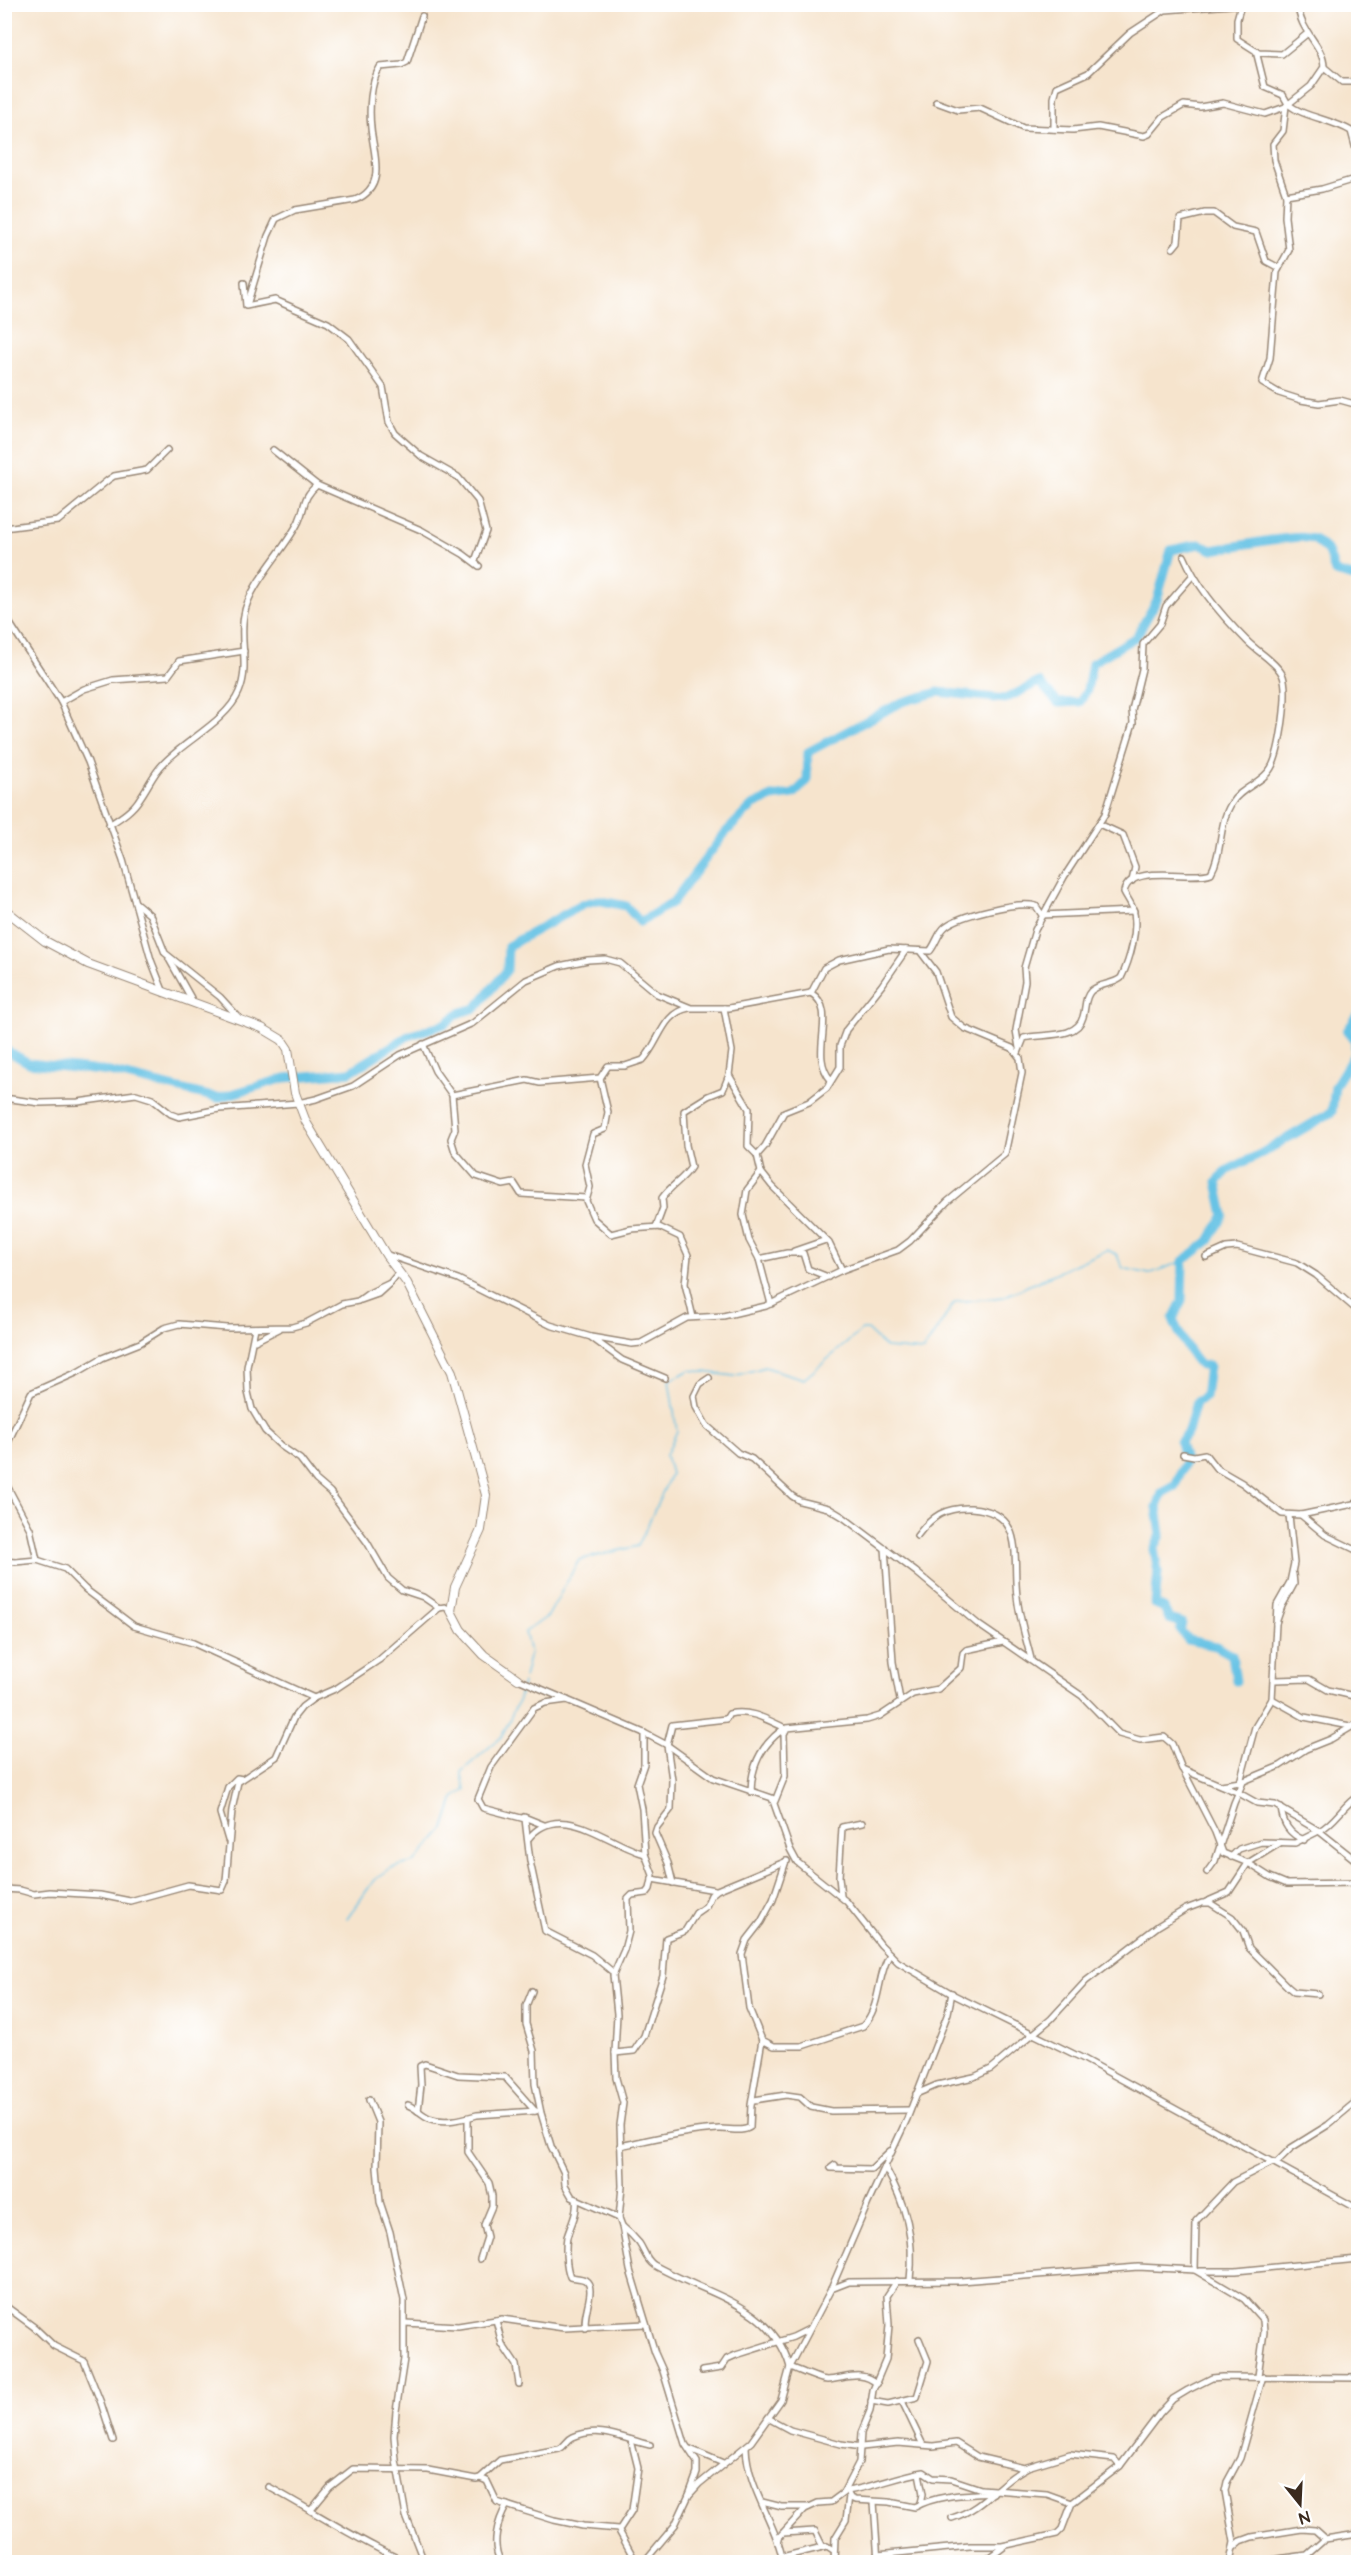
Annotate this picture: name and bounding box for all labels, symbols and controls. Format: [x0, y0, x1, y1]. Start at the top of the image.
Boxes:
north arrow [1270, 2474, 1330, 2534]
text: N [1296, 2505, 1312, 2529]

